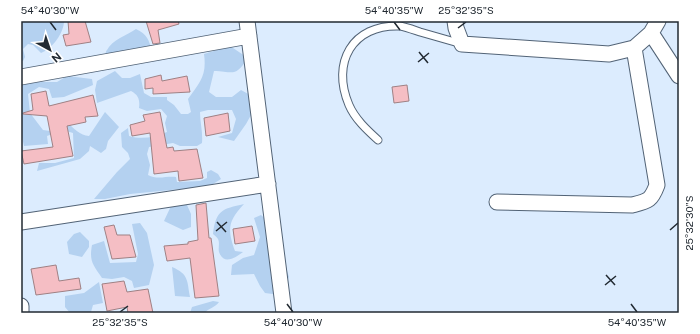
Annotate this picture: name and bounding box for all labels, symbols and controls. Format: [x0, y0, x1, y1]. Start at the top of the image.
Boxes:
text: 54°40'30"W [21, 4, 80, 16]
text: 54°40'35"W [365, 4, 424, 16]
text: 25°32'35"S [438, 4, 494, 16]
north arrow [30, 30, 70, 70]
text: N [49, 50, 64, 65]
text: 25°32'30"S [683, 195, 695, 251]
text: 25°32'35"S [92, 316, 148, 328]
text: 54°40'30"W [264, 316, 323, 328]
text: 54°40'35"W [608, 316, 667, 328]

